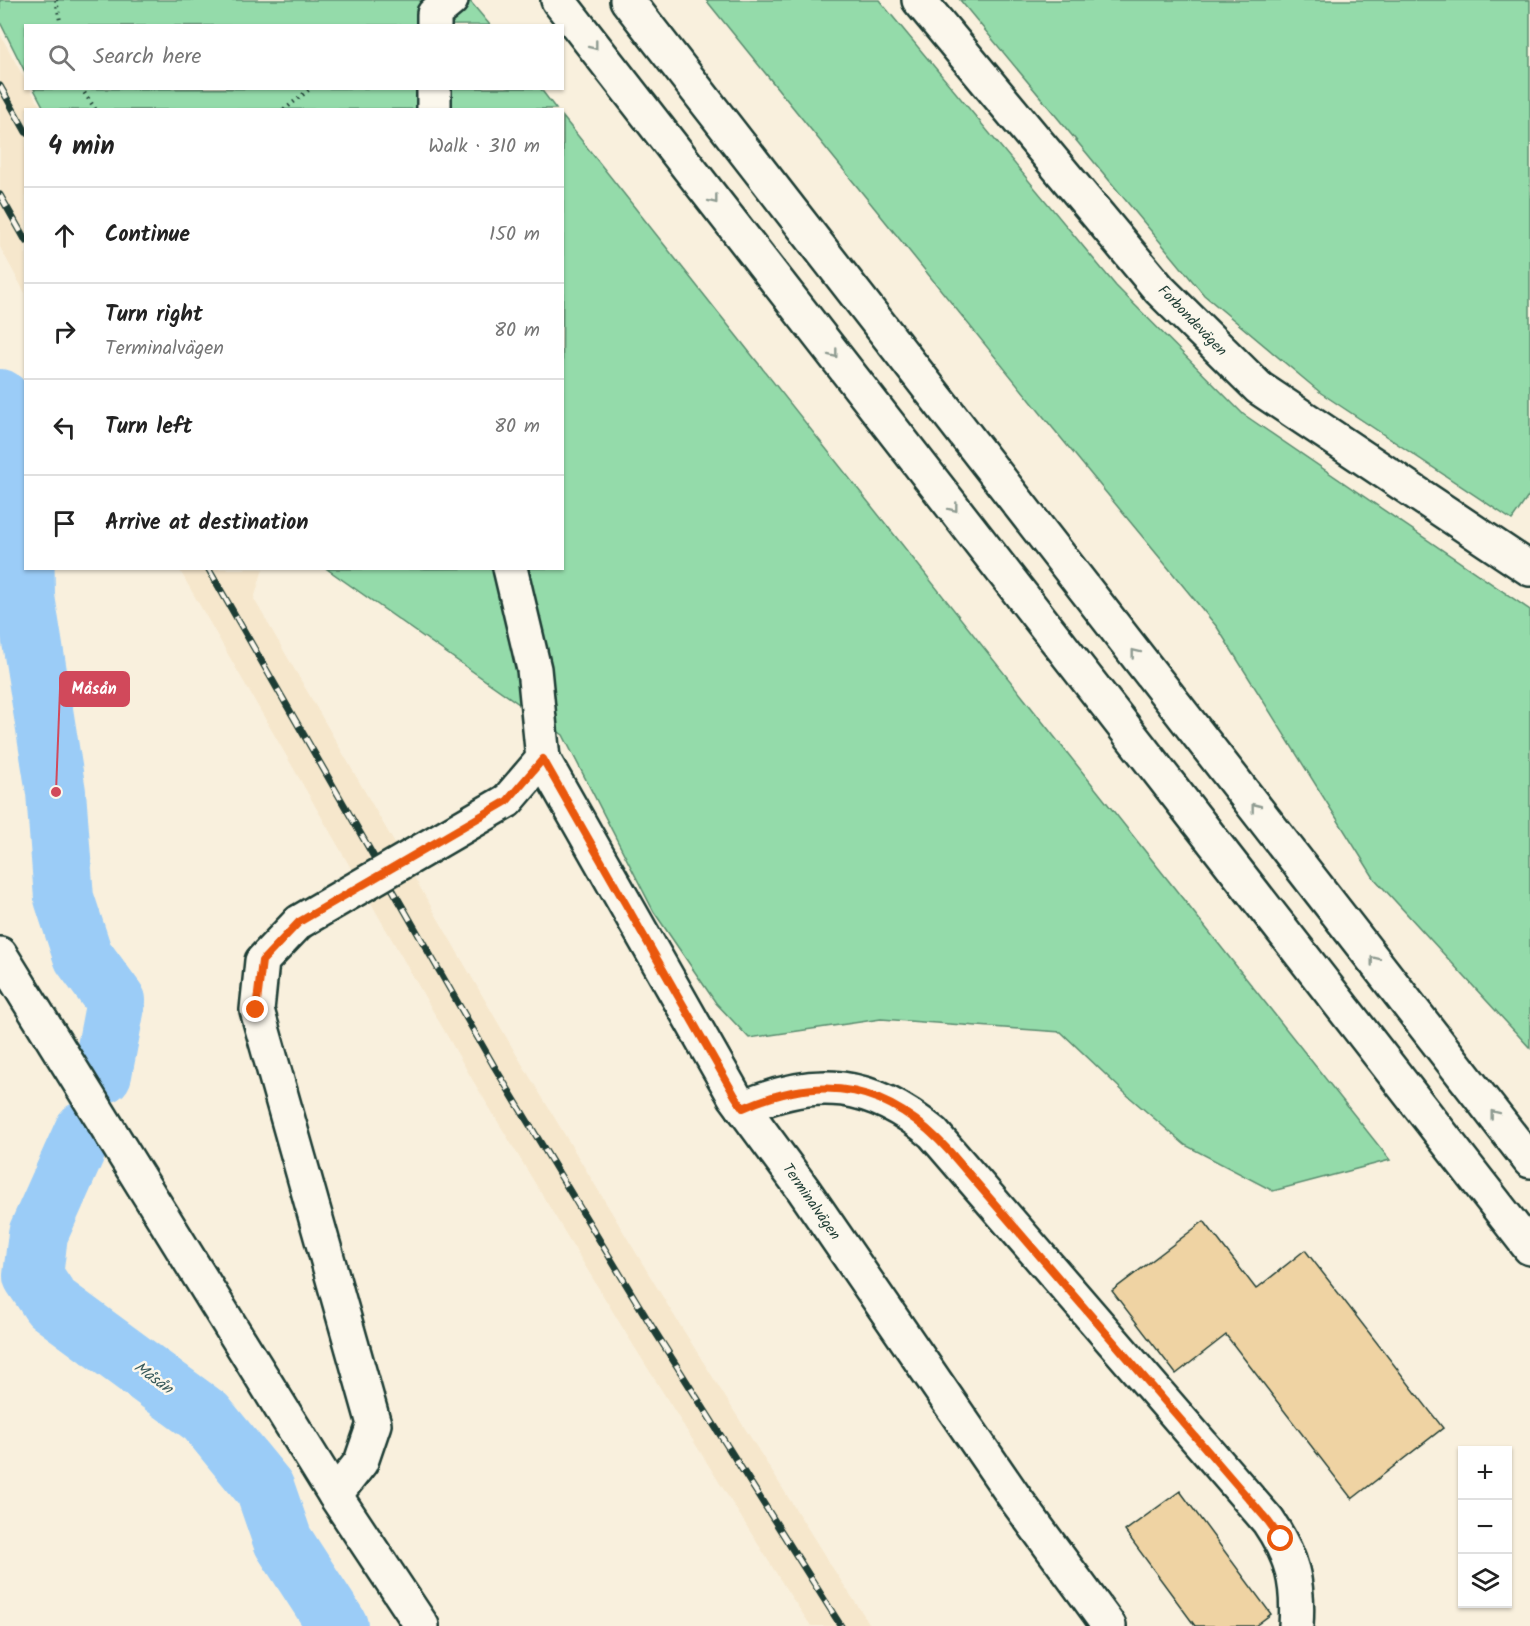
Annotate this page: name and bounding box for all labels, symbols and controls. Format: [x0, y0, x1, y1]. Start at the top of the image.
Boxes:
search box [24, 24, 564, 90]
one-way arrow [587, 39, 598, 50]
text: Search here [93, 40, 201, 75]
icon: search [45, 41, 78, 74]
text: 4 min [48, 126, 115, 168]
text: Walk · 310 m [428, 131, 540, 163]
one-way arrow [707, 193, 718, 204]
text: Continue [105, 218, 190, 253]
icon: ahead [48, 219, 81, 252]
text: 150 m [489, 219, 540, 251]
street label: Forbondevägen [1151, 280, 1233, 362]
text: Turn right [105, 298, 203, 333]
icon: right [48, 315, 81, 348]
text: 80 m [494, 315, 540, 347]
text: Terminalvägen [105, 333, 224, 365]
one-way arrow [826, 347, 837, 358]
text: Turn left [105, 410, 192, 445]
icon: left [48, 411, 81, 444]
text: 80 m [494, 411, 540, 443]
one-way arrow [946, 501, 957, 512]
text: Arrive at destination [105, 506, 308, 541]
icon: arrive [48, 507, 81, 540]
one-way arrow [1131, 648, 1142, 659]
callout: Måsån [60, 672, 129, 706]
text: Måsån [71, 677, 117, 702]
one-way arrow [1251, 802, 1262, 813]
one-way arrow [1371, 956, 1382, 967]
route end [242, 996, 268, 1022]
one-way arrow [1491, 1110, 1502, 1121]
street label: Terminalvägen [776, 1159, 846, 1245]
water label: Måsån [128, 1355, 179, 1402]
map controls [1458, 1446, 1512, 1608]
button: + [1458, 1446, 1512, 1500]
button: − [1458, 1500, 1512, 1554]
route start [1267, 1525, 1293, 1551]
button: layers [1458, 1554, 1512, 1608]

